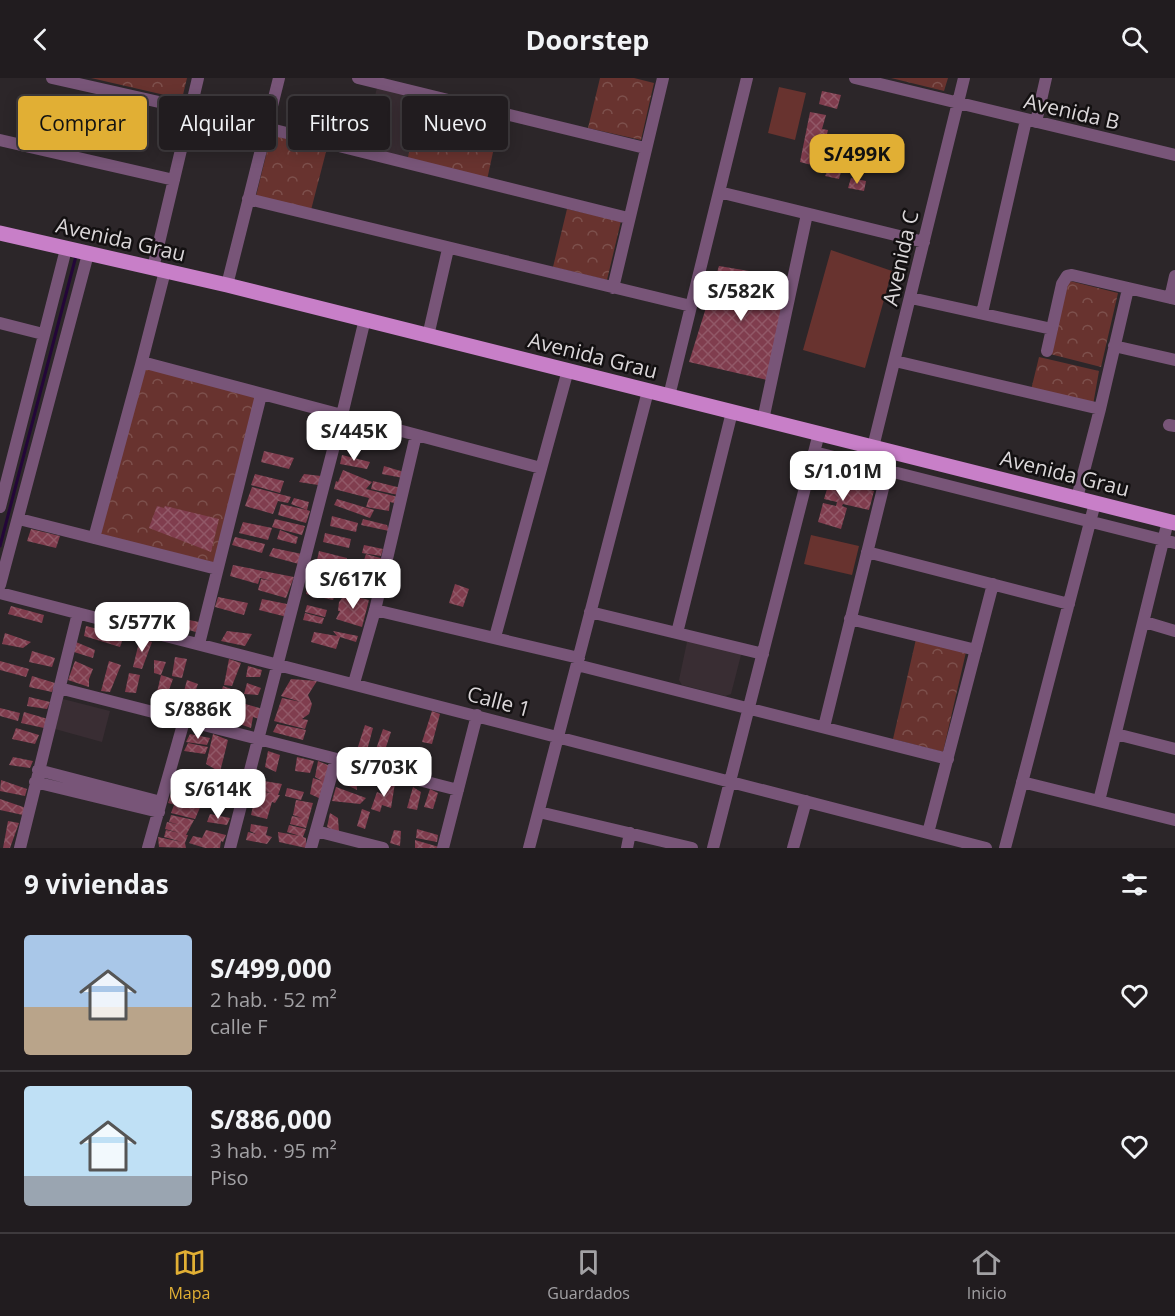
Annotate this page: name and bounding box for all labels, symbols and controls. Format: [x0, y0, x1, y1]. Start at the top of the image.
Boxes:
text: Doorstep [526, 21, 649, 58]
icon: back [24, 23, 57, 56]
icon: search [1118, 23, 1151, 56]
street label: Avenida B [1021, 86, 1123, 136]
chip: Comprar [18, 96, 147, 150]
chip: Alquilar [159, 96, 276, 150]
chip: Filtros [288, 96, 390, 150]
chip: Nuevo [402, 96, 508, 150]
pin: S/499K [808, 134, 906, 185]
text: S/499K [824, 140, 890, 167]
street label: Avenida C [875, 208, 925, 308]
street label: Avenida Grau [53, 210, 189, 268]
pin: S/582K [692, 271, 790, 322]
text: S/582K [708, 277, 774, 304]
street label: Avenida Grau [526, 325, 660, 385]
pin: S/445K [305, 411, 403, 462]
text: S/445K [321, 417, 387, 444]
street label: Avenida Grau [998, 443, 1132, 503]
pin: S/1.01M [788, 451, 898, 502]
text: S/1.01M [804, 457, 882, 484]
pin: S/617K [304, 559, 402, 610]
text: S/617K [320, 565, 386, 592]
pin: S/577K [93, 602, 191, 653]
text: S/577K [109, 608, 175, 635]
street label: Calle 1 [464, 679, 534, 723]
pin: S/886K [149, 689, 247, 740]
text: S/886K [165, 695, 231, 722]
pin: S/703K [335, 747, 433, 798]
text: S/703K [351, 753, 417, 780]
pin: S/614K [169, 769, 267, 820]
text: S/614K [185, 775, 251, 802]
text: 9 viviendas [24, 866, 169, 902]
icon: filters [1118, 868, 1151, 901]
text: S/499,000 [210, 950, 332, 986]
icon: home [72, 959, 144, 1031]
icon: heart [1118, 979, 1151, 1012]
text: 2 hab. · 52 m² [210, 986, 337, 1013]
text: calle F [210, 1013, 268, 1040]
text: S/886,000 [210, 1101, 332, 1137]
icon: home [72, 1110, 144, 1182]
icon: heart [1118, 1130, 1151, 1163]
text: 3 hab. · 95 m² [210, 1137, 337, 1164]
text: Piso [210, 1164, 249, 1191]
tab: Mapa [168, 1246, 210, 1304]
tab: Guardados [547, 1246, 630, 1304]
tab: Inicio [967, 1246, 1007, 1304]

